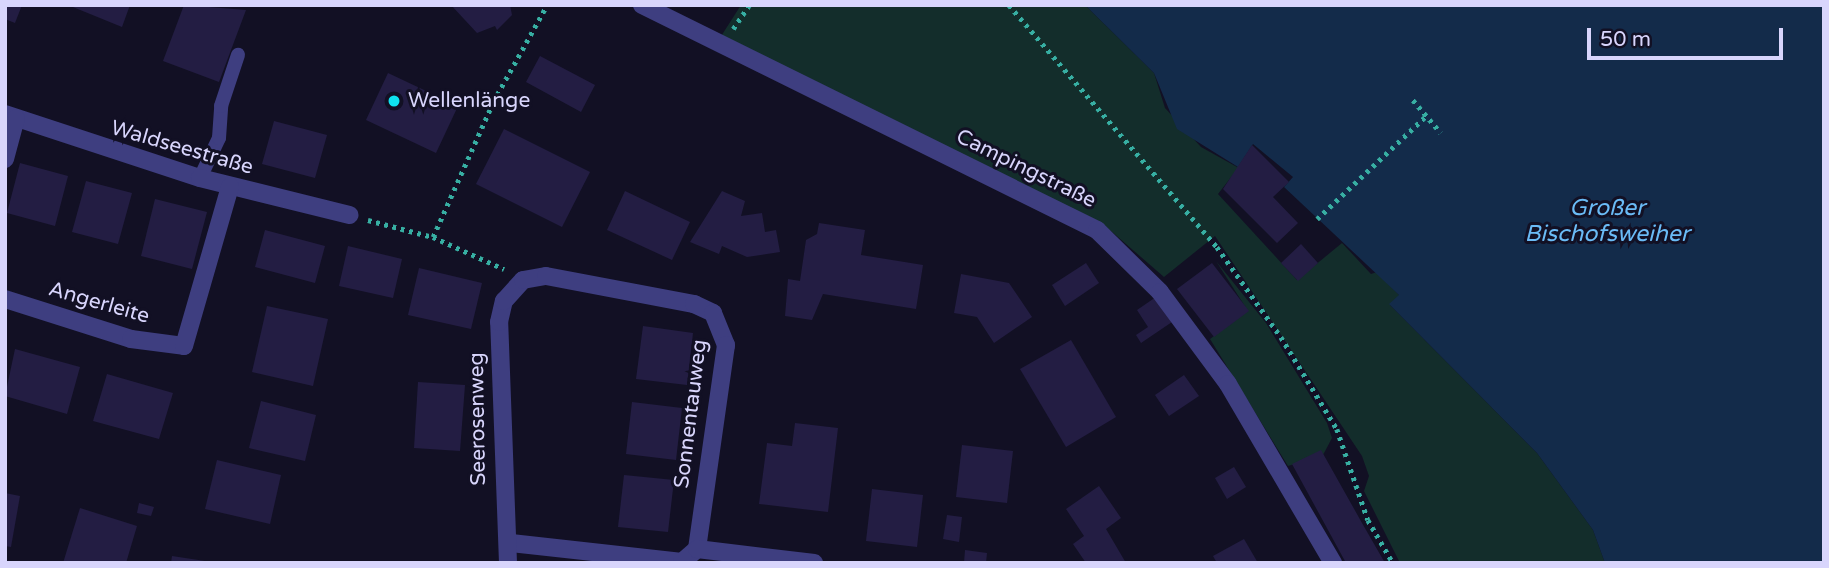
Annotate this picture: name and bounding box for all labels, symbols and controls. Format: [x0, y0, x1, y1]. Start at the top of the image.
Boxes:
scale bar [1591, 14, 1787, 58]
text: 50 m [1600, 27, 1651, 52]
place label: Wellenlänge [408, 88, 530, 114]
marker: Wellenlänge [386, 93, 402, 109]
street label: Waldseestraße [108, 116, 256, 180]
street label: Campingstraße [952, 124, 1100, 214]
water label: Großer Bischofsweiher [1524, 194, 1690, 248]
street label: Angerleite [46, 277, 152, 329]
street label: Sonnentauweg [669, 338, 713, 490]
street label: Seerosenweg [464, 352, 492, 486]

